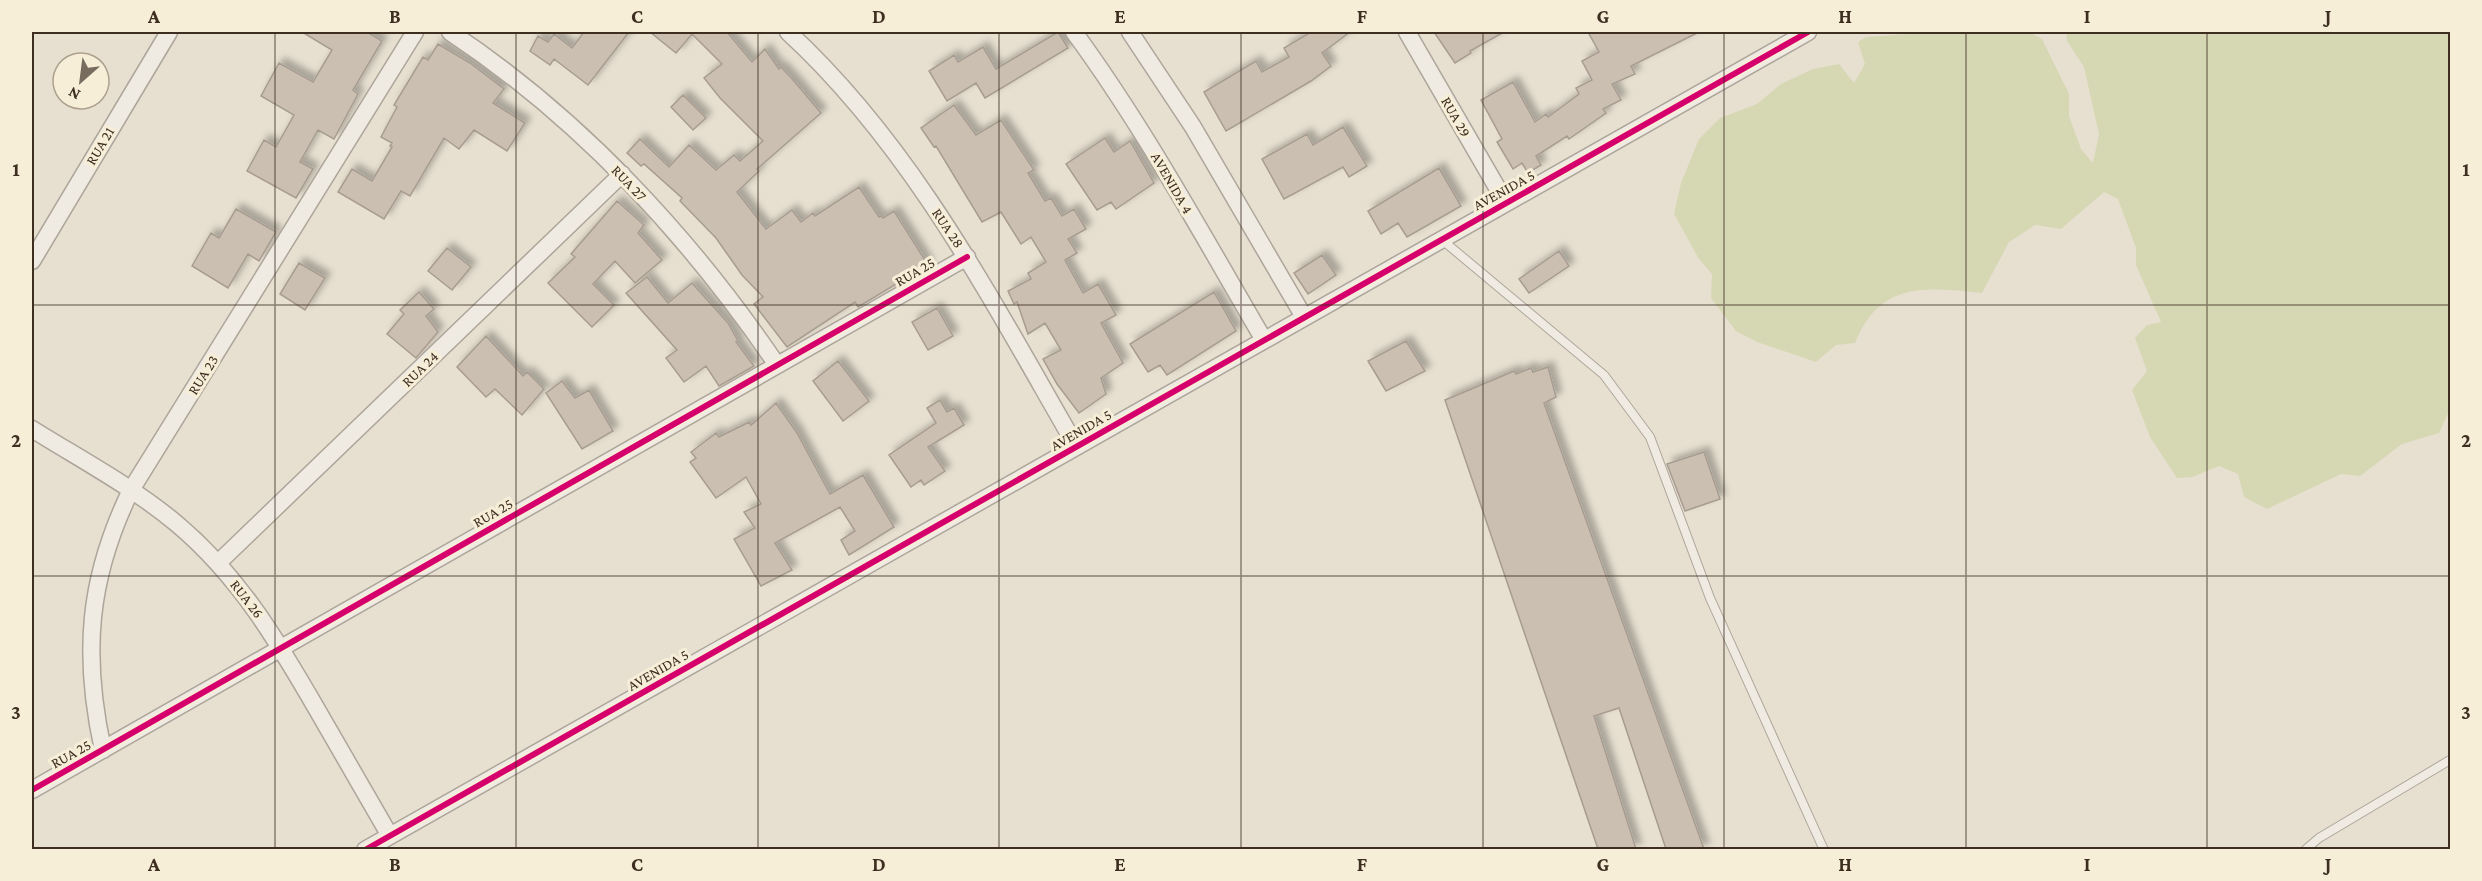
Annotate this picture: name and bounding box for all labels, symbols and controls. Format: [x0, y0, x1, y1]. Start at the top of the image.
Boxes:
text: A [147, 5, 161, 27]
text: B [389, 5, 401, 27]
text: C [631, 5, 643, 27]
text: D [872, 5, 886, 27]
text: E [1114, 5, 1126, 27]
text: F [1357, 5, 1368, 27]
text: G [1597, 5, 1610, 27]
text: H [1838, 5, 1852, 27]
text: I [2084, 5, 2091, 27]
text: J [2323, 5, 2332, 27]
north arrow [51, 51, 111, 111]
text: N [65, 84, 83, 104]
street label: RUA 29 [1438, 94, 1474, 140]
street label: RUA 21 [83, 124, 117, 168]
street label: AVENIDA 4 [1148, 149, 1196, 217]
text: 1 [12, 158, 20, 180]
text: 1 [2462, 158, 2470, 180]
street label: RUA 27 [608, 162, 650, 204]
street label: AVENIDA 5 [1471, 167, 1537, 213]
street label: RUA 28 [929, 205, 967, 251]
street label: RUA 25 [892, 254, 938, 290]
street label: RUA 24 [399, 348, 441, 390]
street label: RUA 23 [185, 352, 221, 398]
street label: AVENIDA 5 [1048, 406, 1114, 454]
text: 2 [11, 429, 21, 451]
text: 2 [2461, 429, 2471, 451]
street label: RUA 25 [470, 495, 516, 531]
street label: RUA 26 [227, 577, 267, 621]
street label: AVENIDA 5 [625, 646, 691, 694]
text: 3 [11, 701, 21, 723]
text: 3 [2461, 701, 2471, 723]
street label: RUA 25 [48, 737, 94, 771]
text: A [147, 853, 161, 875]
text: B [389, 853, 401, 875]
text: C [631, 853, 643, 875]
text: D [872, 853, 886, 875]
text: E [1114, 853, 1126, 875]
text: F [1357, 853, 1368, 875]
text: G [1597, 853, 1610, 875]
text: H [1838, 853, 1852, 875]
text: I [2084, 853, 2091, 875]
text: J [2323, 853, 2332, 875]

